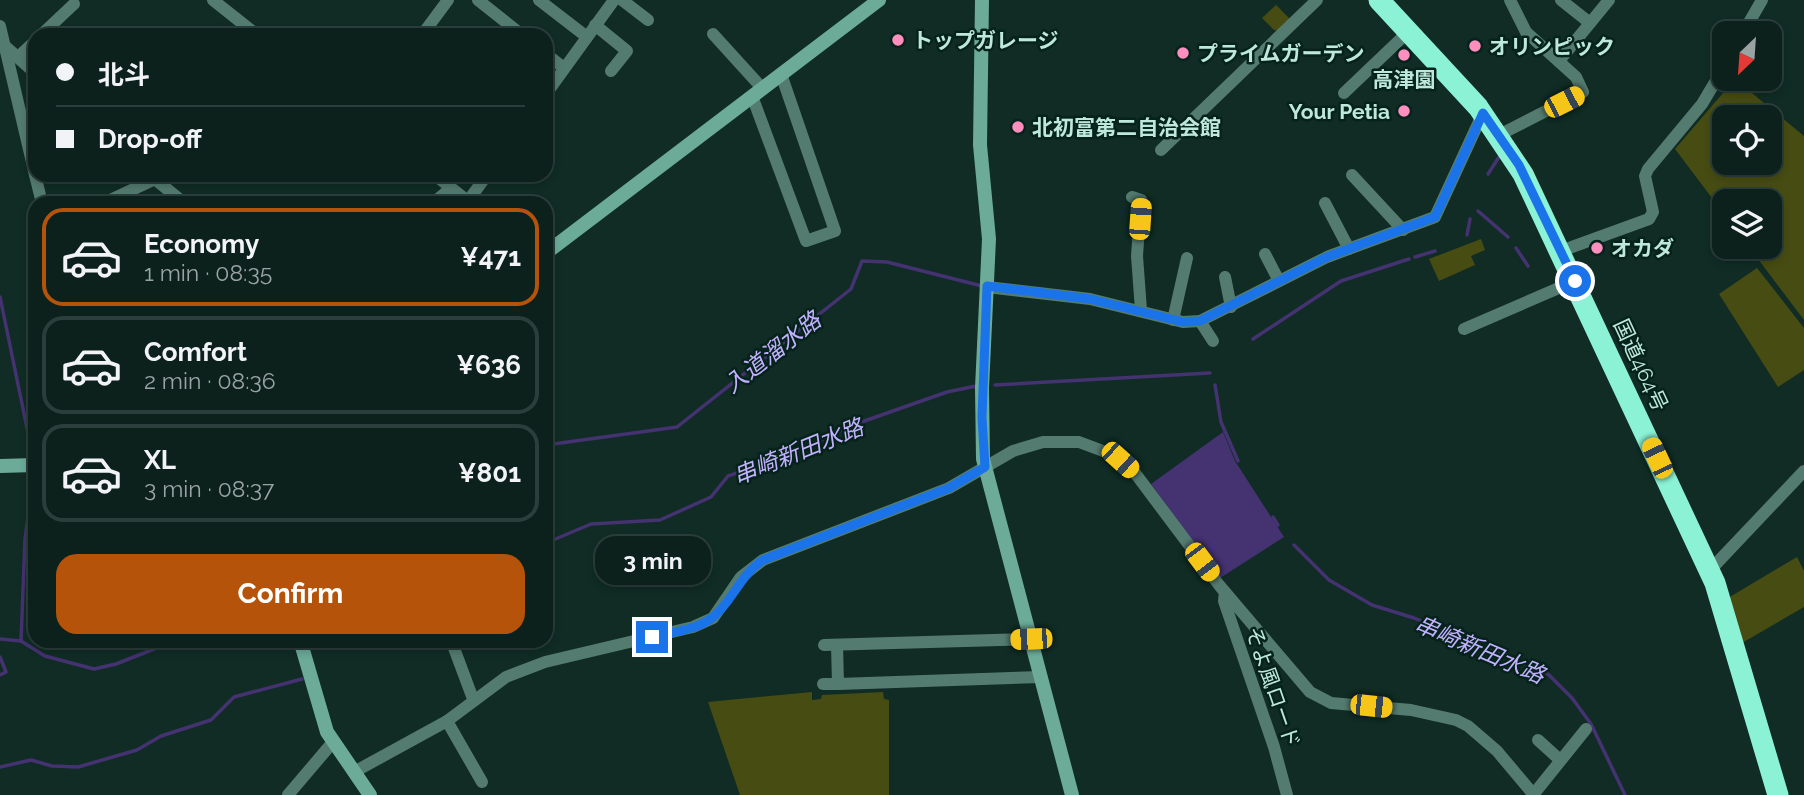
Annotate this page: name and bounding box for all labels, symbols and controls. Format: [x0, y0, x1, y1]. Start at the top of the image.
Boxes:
north arrow [1712, 21, 1782, 91]
map controls [1712, 21, 1782, 259]
place label: トップガレージ [912, 28, 1059, 53]
marker: トップガレージ [890, 32, 906, 48]
place label: オリンピック [1489, 34, 1615, 59]
marker: オリンピック [1467, 38, 1483, 54]
place label: プライムガーデン [1197, 41, 1365, 66]
marker: プライムガーデン [1175, 45, 1191, 61]
marker: 高津園 [1396, 47, 1412, 63]
text: 北斗 [98, 60, 150, 90]
place label: 高津園 [1373, 67, 1436, 92]
car [1541, 83, 1588, 121]
place label: Your Petia [1289, 99, 1390, 124]
marker: Your Petia [1396, 103, 1412, 119]
button: locate [1712, 105, 1782, 175]
place label: 北初富第二自治会館 [1032, 115, 1221, 140]
marker: 北初富第二自治会館 [1010, 119, 1026, 135]
text: Drop-off [98, 124, 202, 154]
button: layers [1712, 189, 1782, 259]
car [1129, 197, 1152, 241]
icon: car [60, 226, 123, 289]
text: Economy [144, 229, 259, 259]
place label: オカダ [1611, 236, 1674, 261]
marker: オカダ [1589, 240, 1605, 256]
text: ¥471 [460, 242, 521, 272]
text: 1 min · 08:35 [144, 259, 272, 286]
route start [1559, 265, 1591, 297]
water label: 入道溜水路 [718, 305, 827, 398]
street label: 国道464号 [1609, 315, 1673, 415]
icon: car [60, 334, 123, 397]
text: Comfort [144, 337, 247, 367]
text: ¥636 [457, 350, 521, 380]
text: 2 min · 08:36 [144, 367, 276, 394]
water label: 串崎新田水路 [729, 412, 869, 489]
car [1639, 435, 1676, 481]
car [1098, 438, 1143, 482]
icon: car [60, 442, 123, 505]
text: XL [144, 445, 176, 475]
text: ¥801 [458, 458, 521, 488]
text: 3 min · 08:37 [144, 475, 274, 502]
callout: 3 min [594, 536, 710, 584]
car [1181, 539, 1224, 585]
text: 3 min [623, 547, 683, 574]
button: Confirm [56, 554, 525, 634]
water label: 串崎新田水路 [1411, 610, 1551, 689]
route end [636, 621, 668, 653]
street label: そよ風ロード [1241, 623, 1305, 751]
car [1010, 628, 1053, 650]
car [1350, 693, 1393, 719]

